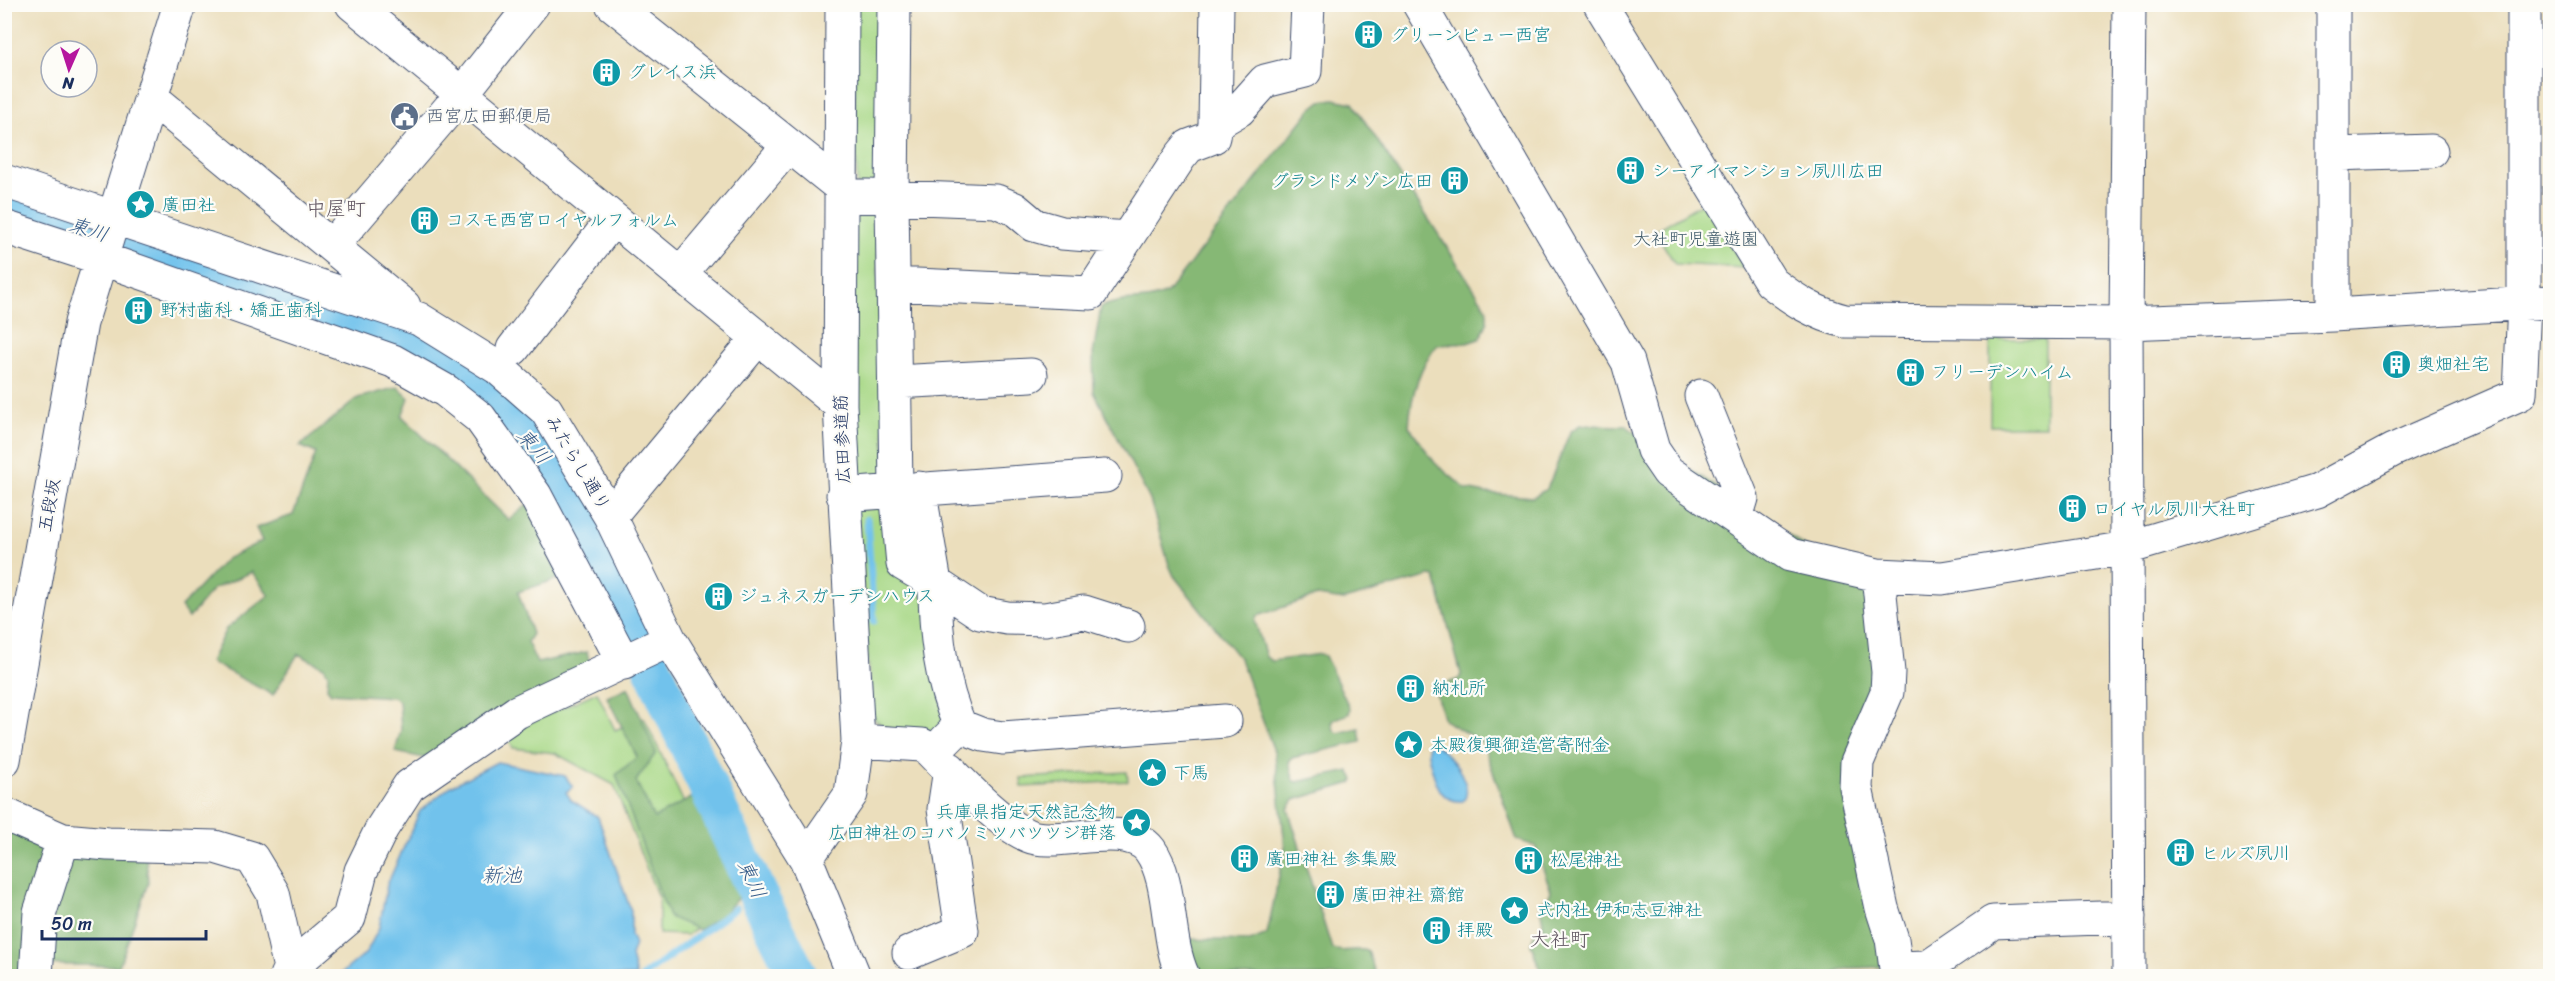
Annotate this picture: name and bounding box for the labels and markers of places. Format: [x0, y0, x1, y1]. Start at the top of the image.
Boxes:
building icon: グリーンビュー西宮 [1353, 19, 1385, 51]
place label: グリーンビュー西宮 [1390, 19, 1551, 51]
building icon: グレイス浜 [591, 56, 623, 88]
place label: グレイス浜 [628, 56, 717, 88]
public building icon: 西宮広田郵便局 [389, 100, 421, 132]
place label: 西宮広田郵便局 [426, 100, 552, 132]
building icon: シーアイマンション夙川広田 [1615, 155, 1647, 187]
place label: シーアイマンション夙川広田 [1652, 155, 1884, 187]
place label: グランドメゾン広田 [1271, 165, 1433, 197]
building icon: グランドメゾン広田 [1438, 165, 1470, 197]
place icon: 廣田社 [125, 189, 157, 221]
place label: 廣田社 [162, 189, 216, 221]
building icon: コスモ西宮ロイヤルフォルム [409, 204, 441, 236]
place label: コスモ西宮ロイヤルフォルム [446, 204, 679, 236]
building icon: 野村歯科・矯正歯科 [123, 294, 155, 326]
place label: 野村歯科・矯正歯科 [160, 294, 322, 326]
building icon: 奥畑社宅 [2380, 348, 2412, 380]
place label: 奥畑社宅 [2417, 348, 2489, 380]
building icon: フリーデンハイム [1894, 356, 1926, 388]
place label: フリーデンハイム [1931, 356, 2074, 388]
building icon: ロイヤル夙川大社町 [2056, 493, 2088, 525]
place label: ロイヤル夙川大社町 [2093, 493, 2255, 525]
building icon: ジュネスガーデンハウス [702, 580, 734, 612]
place label: ジュネスガーデンハウス [739, 580, 935, 612]
building icon: 納札所 [1395, 672, 1427, 704]
place label: 納札所 [1432, 672, 1486, 704]
place icon: 本殿復興御造営寄附金 [1393, 729, 1425, 761]
place label: 本殿復興御造営寄附金 [1430, 729, 1610, 761]
place icon: 下馬 [1136, 757, 1168, 789]
place label: 下馬 [1173, 757, 1209, 789]
place label: 兵庫県指定天然記念物 広田神社のコバノミツバツツジ群落 [828, 796, 1116, 849]
place icon: 兵庫県指定天然記念物 広田神社のコバノミツバツツジ群落 [1121, 806, 1153, 838]
building icon: ヒルズ夙川 [2164, 837, 2196, 869]
place label: ヒルズ夙川 [2201, 837, 2291, 869]
building icon: 廣田神社 参集殿 [1229, 843, 1261, 875]
place label: 廣田神社 参集殿 [1266, 843, 1397, 875]
building icon: 松尾神社 [1513, 844, 1545, 876]
place label: 松尾神社 [1550, 844, 1622, 876]
building icon: 廣田神社 齋館 [1315, 879, 1347, 911]
place label: 廣田神社 齋館 [1352, 879, 1465, 911]
place icon: 式内社 伊和志豆神社 [1499, 894, 1531, 926]
place label: 式内社 伊和志豆神社 [1536, 894, 1703, 926]
building icon: 拝殿 [1420, 914, 1452, 946]
place label: 拝殿 [1457, 914, 1493, 946]

